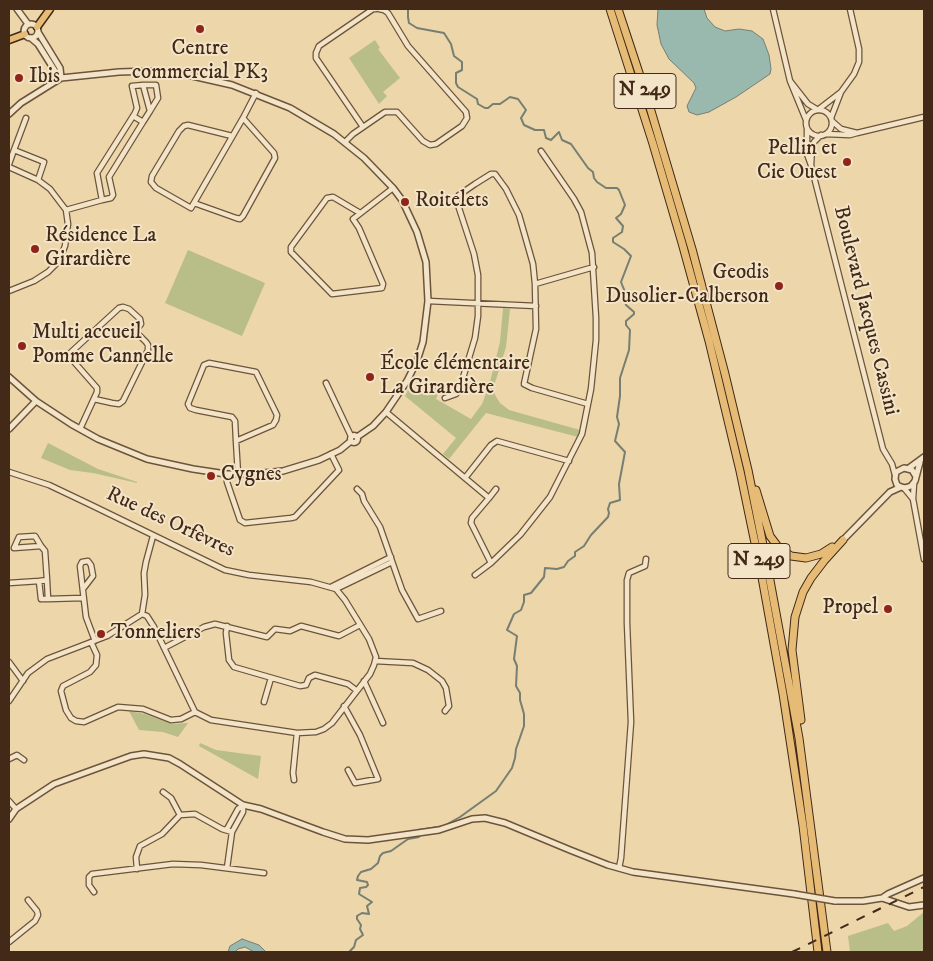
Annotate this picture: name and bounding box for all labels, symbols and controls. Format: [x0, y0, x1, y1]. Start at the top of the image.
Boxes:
marker: Centre commercial PK3 [194, 23, 206, 35]
place label: Centre commercial PK3 [132, 37, 268, 87]
place label: Ibis [29, 65, 60, 91]
marker: Ibis [13, 72, 25, 84]
road number: N 249 [614, 74, 676, 108]
place label: Pellin et Cie Ouest [757, 137, 837, 187]
marker: Pellin et Cie Ouest [841, 156, 853, 168]
place label: Roitelets [415, 189, 489, 215]
marker: Roitelets [399, 196, 411, 208]
street label: Boulevard Jacques Cassini [827, 204, 903, 418]
place label: Résidence La Girardière [45, 224, 156, 274]
marker: Résidence La Girardière [29, 243, 41, 255]
place label: Geodis Dusolier-Calberson [606, 261, 769, 311]
marker: Geodis Dusolier-Calberson [773, 280, 785, 292]
place label: Multi accueil Pomme Cannelle [32, 321, 173, 371]
marker: Multi accueil Pomme Cannelle [16, 340, 28, 352]
place label: École élémentaire La Girardière [380, 352, 530, 402]
marker: École élémentaire La Girardière [364, 371, 376, 383]
place label: Cygnes [221, 463, 282, 489]
marker: Cygnes [205, 470, 217, 482]
street label: Rue des Orfèvres [102, 482, 238, 564]
road number: N 249 [728, 544, 790, 578]
place label: Propel [822, 596, 878, 622]
marker: Propel [882, 603, 894, 615]
place label: Tonneliers [111, 621, 201, 647]
marker: Tonneliers [95, 628, 107, 640]

